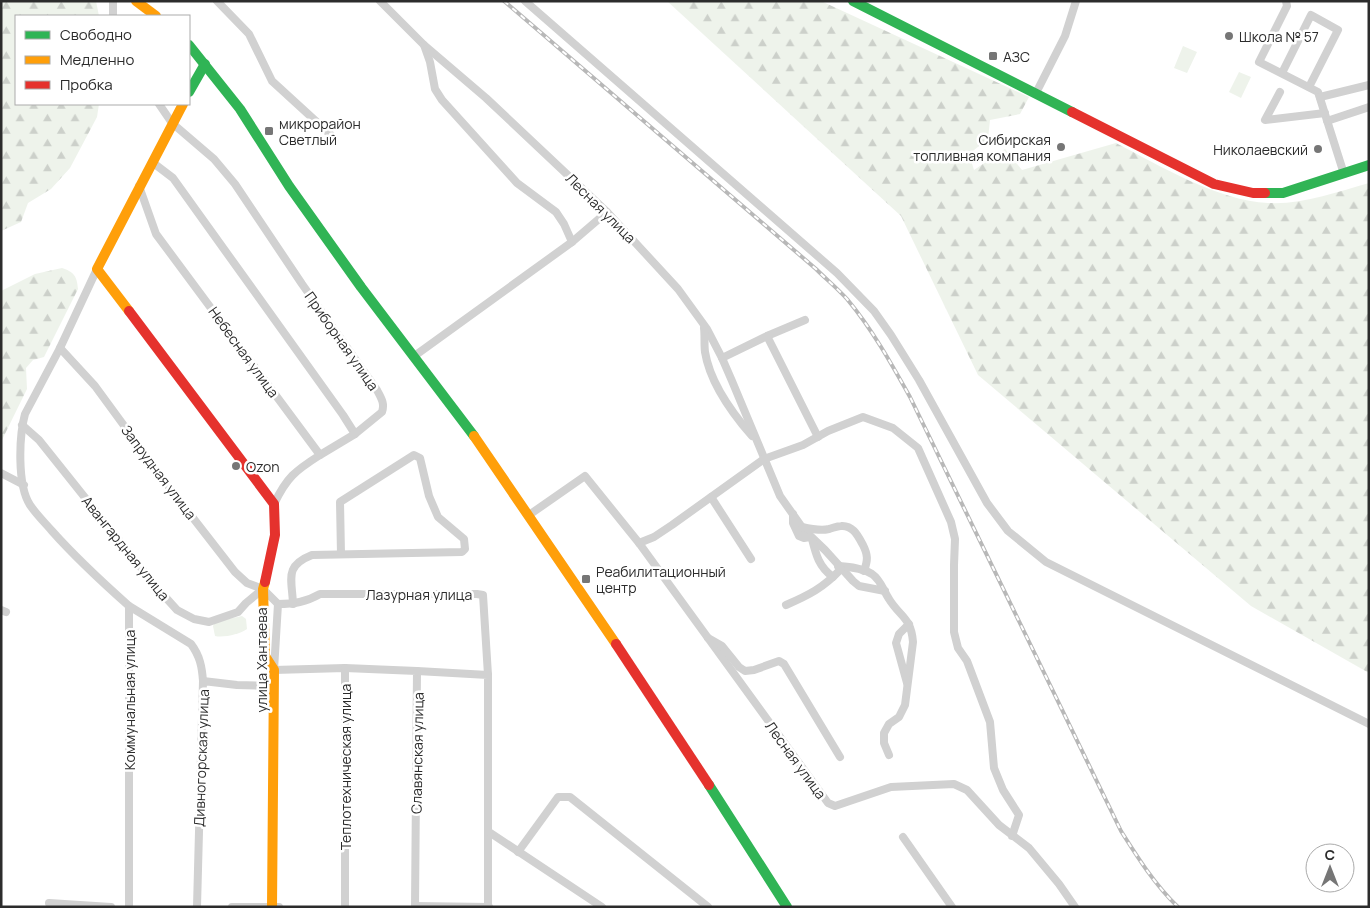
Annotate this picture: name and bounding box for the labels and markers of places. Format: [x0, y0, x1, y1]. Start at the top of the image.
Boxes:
place label: Школа № 57 [1239, 27, 1319, 46]
marker: Школа № 57 [1223, 30, 1235, 42]
place label: АЗС [1003, 47, 1030, 66]
marker: АЗС [987, 50, 999, 62]
place label: микрорайон Светлый [279, 114, 361, 149]
marker: микрорайон Светлый [263, 125, 275, 137]
place label: Сибирская топливная компания [913, 130, 1051, 165]
place label: Николаевский [1213, 140, 1308, 159]
marker: Сибирская топливная компания [1055, 141, 1067, 153]
marker: Николаевский [1312, 143, 1324, 155]
place label: Ozon [246, 457, 280, 476]
marker: Ozon [230, 460, 242, 472]
place label: Реабилитационный центр [596, 562, 726, 597]
marker: Реабилитационный центр [580, 573, 592, 585]

